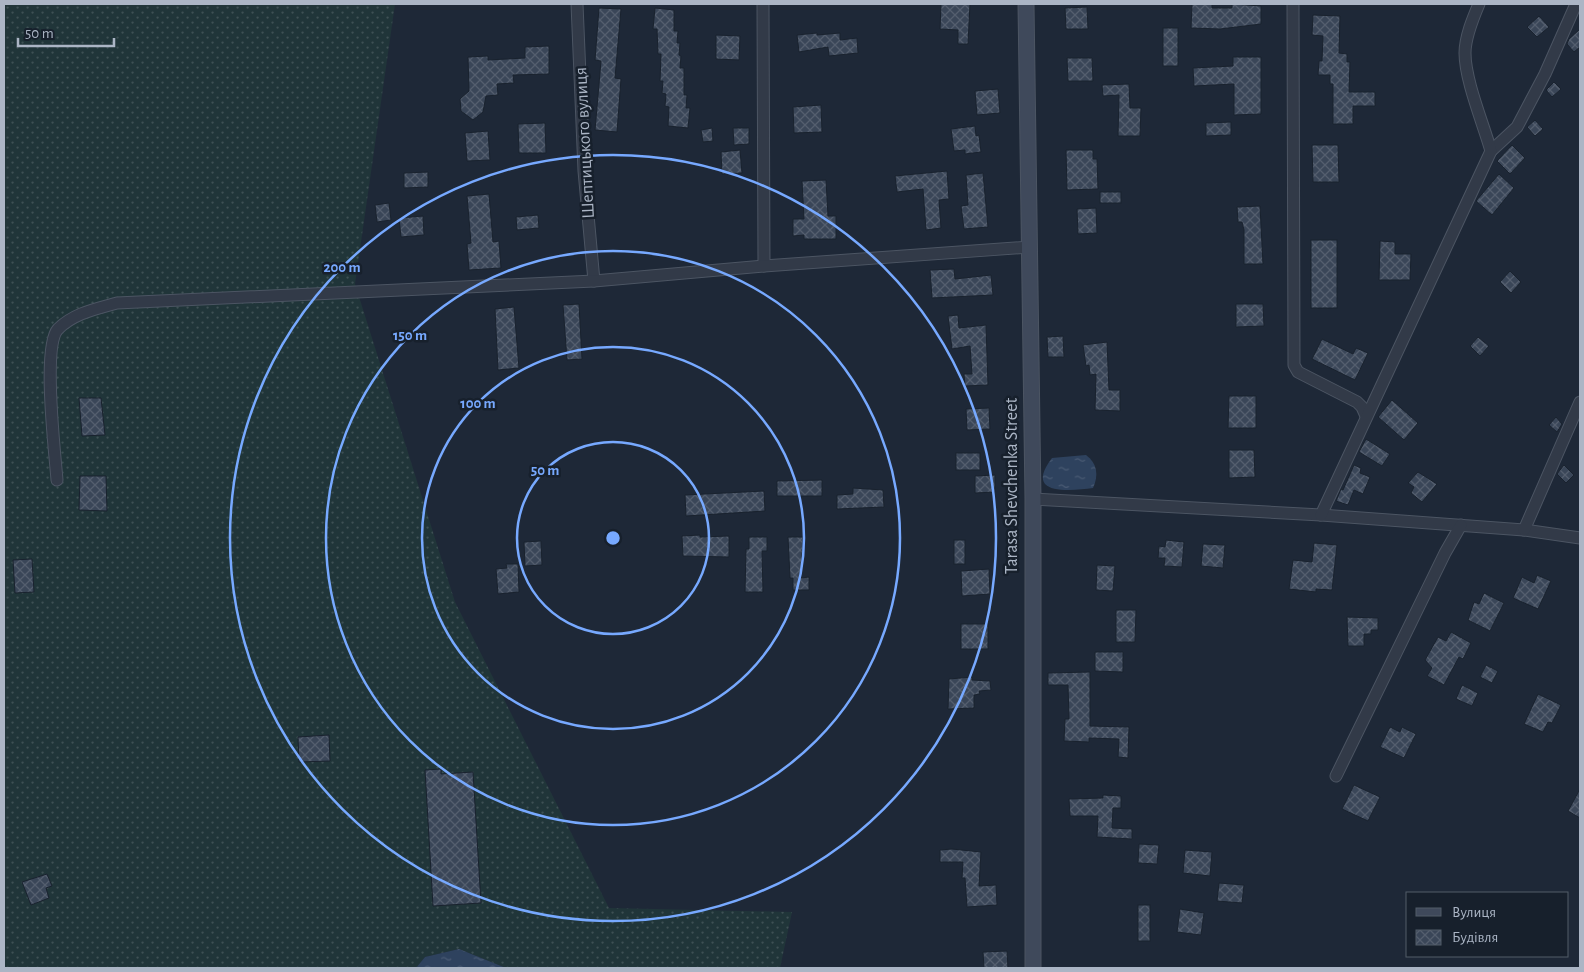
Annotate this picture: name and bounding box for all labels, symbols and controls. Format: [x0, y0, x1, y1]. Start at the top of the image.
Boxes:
scale bar [18, 15, 114, 47]
text: 50 m [25, 26, 54, 41]
street label: Шептицького вулиця [572, 67, 598, 219]
text: 200 m [323, 260, 361, 275]
text: 150 m [393, 328, 427, 343]
text: 100 m [460, 396, 496, 411]
street label: Tarasa Shevchenka Street [1003, 398, 1021, 574]
text: 50 m [531, 463, 559, 478]
centre of rings [604, 529, 622, 547]
legend [1406, 892, 1569, 957]
text: Вулиця [1452, 905, 1496, 920]
text: Будівля [1452, 930, 1498, 945]

